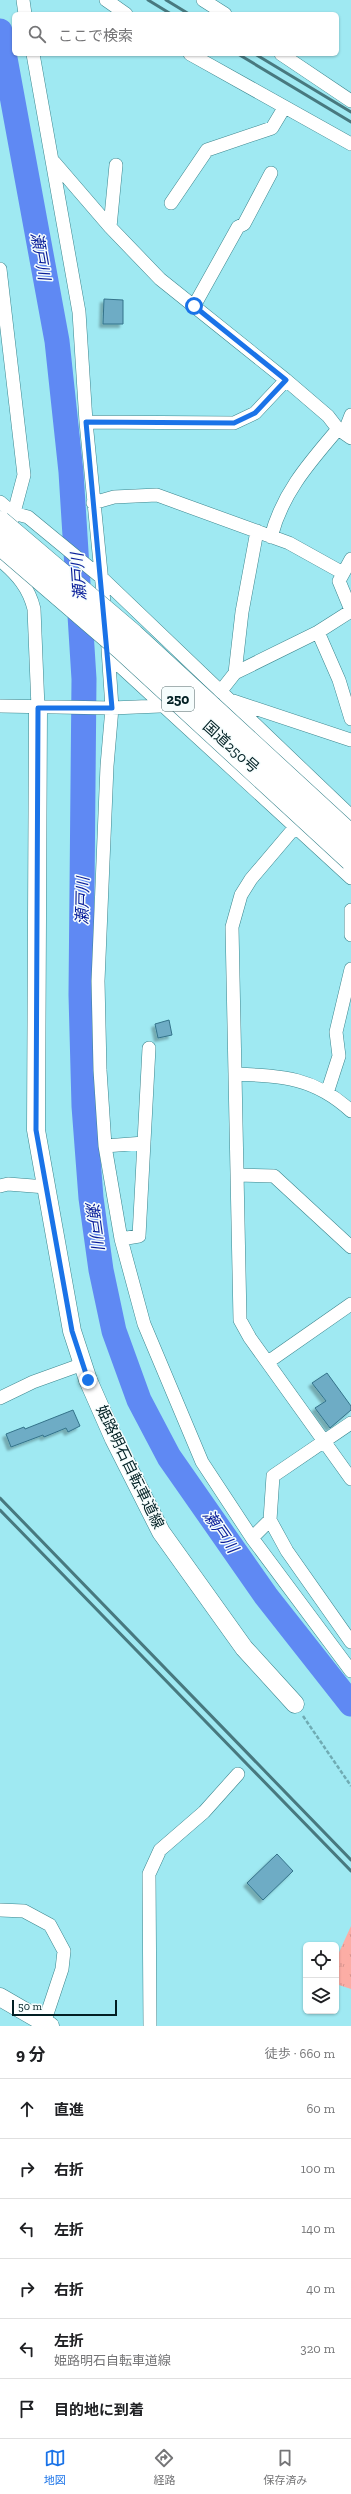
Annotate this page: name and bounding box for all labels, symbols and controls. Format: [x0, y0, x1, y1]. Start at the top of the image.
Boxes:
search box [12, 12, 339, 56]
icon: search [26, 23, 48, 45]
text: ここで検索 [58, 27, 133, 45]
water label: 瀬戸川 [27, 231, 54, 283]
route start [185, 297, 203, 315]
water label: 瀬戸川 [67, 550, 90, 602]
road number: 250 [162, 687, 194, 711]
street label: 国道250号 [199, 717, 263, 777]
water label: 瀬戸川 [73, 875, 92, 925]
water label: 瀬戸川 [82, 1200, 108, 1252]
route end [79, 1371, 97, 1389]
street label: 姫路明石自転車道線 [92, 1402, 168, 1532]
water label: 瀬戸川 [199, 1506, 243, 1558]
map controls [303, 1942, 339, 2014]
button: locate [303, 1942, 339, 1978]
button: layers [303, 1978, 339, 2014]
scale bar [12, 1998, 117, 2017]
text: 50 m [18, 2000, 42, 2013]
text: 9 分 [16, 2044, 45, 2064]
text: 徒歩 · 660 m [265, 2046, 335, 2061]
icon: ahead [16, 2098, 38, 2120]
text: 直進 [54, 2101, 84, 2119]
text: 60 m [306, 2101, 335, 2116]
icon: right [16, 2158, 38, 2180]
text: 右折 [54, 2161, 84, 2179]
text: 100 m [301, 2161, 335, 2176]
icon: left [16, 2218, 38, 2240]
text: 左折 [54, 2221, 84, 2239]
text: 140 m [301, 2221, 335, 2236]
icon: right [16, 2278, 38, 2300]
text: 右折 [54, 2281, 84, 2299]
text: 40 m [306, 2281, 335, 2296]
text: 左折 [54, 2332, 84, 2350]
icon: left [16, 2338, 38, 2360]
text: 320 m [300, 2341, 335, 2356]
text: 姫路明石自転車道線 [54, 2353, 171, 2368]
icon: arrive [16, 2398, 38, 2420]
text: 目的地に到着 [54, 2401, 144, 2419]
tab: 地図 [44, 2447, 66, 2487]
tab: 経路 [153, 2447, 175, 2487]
tab: 保存済み [263, 2447, 307, 2487]

